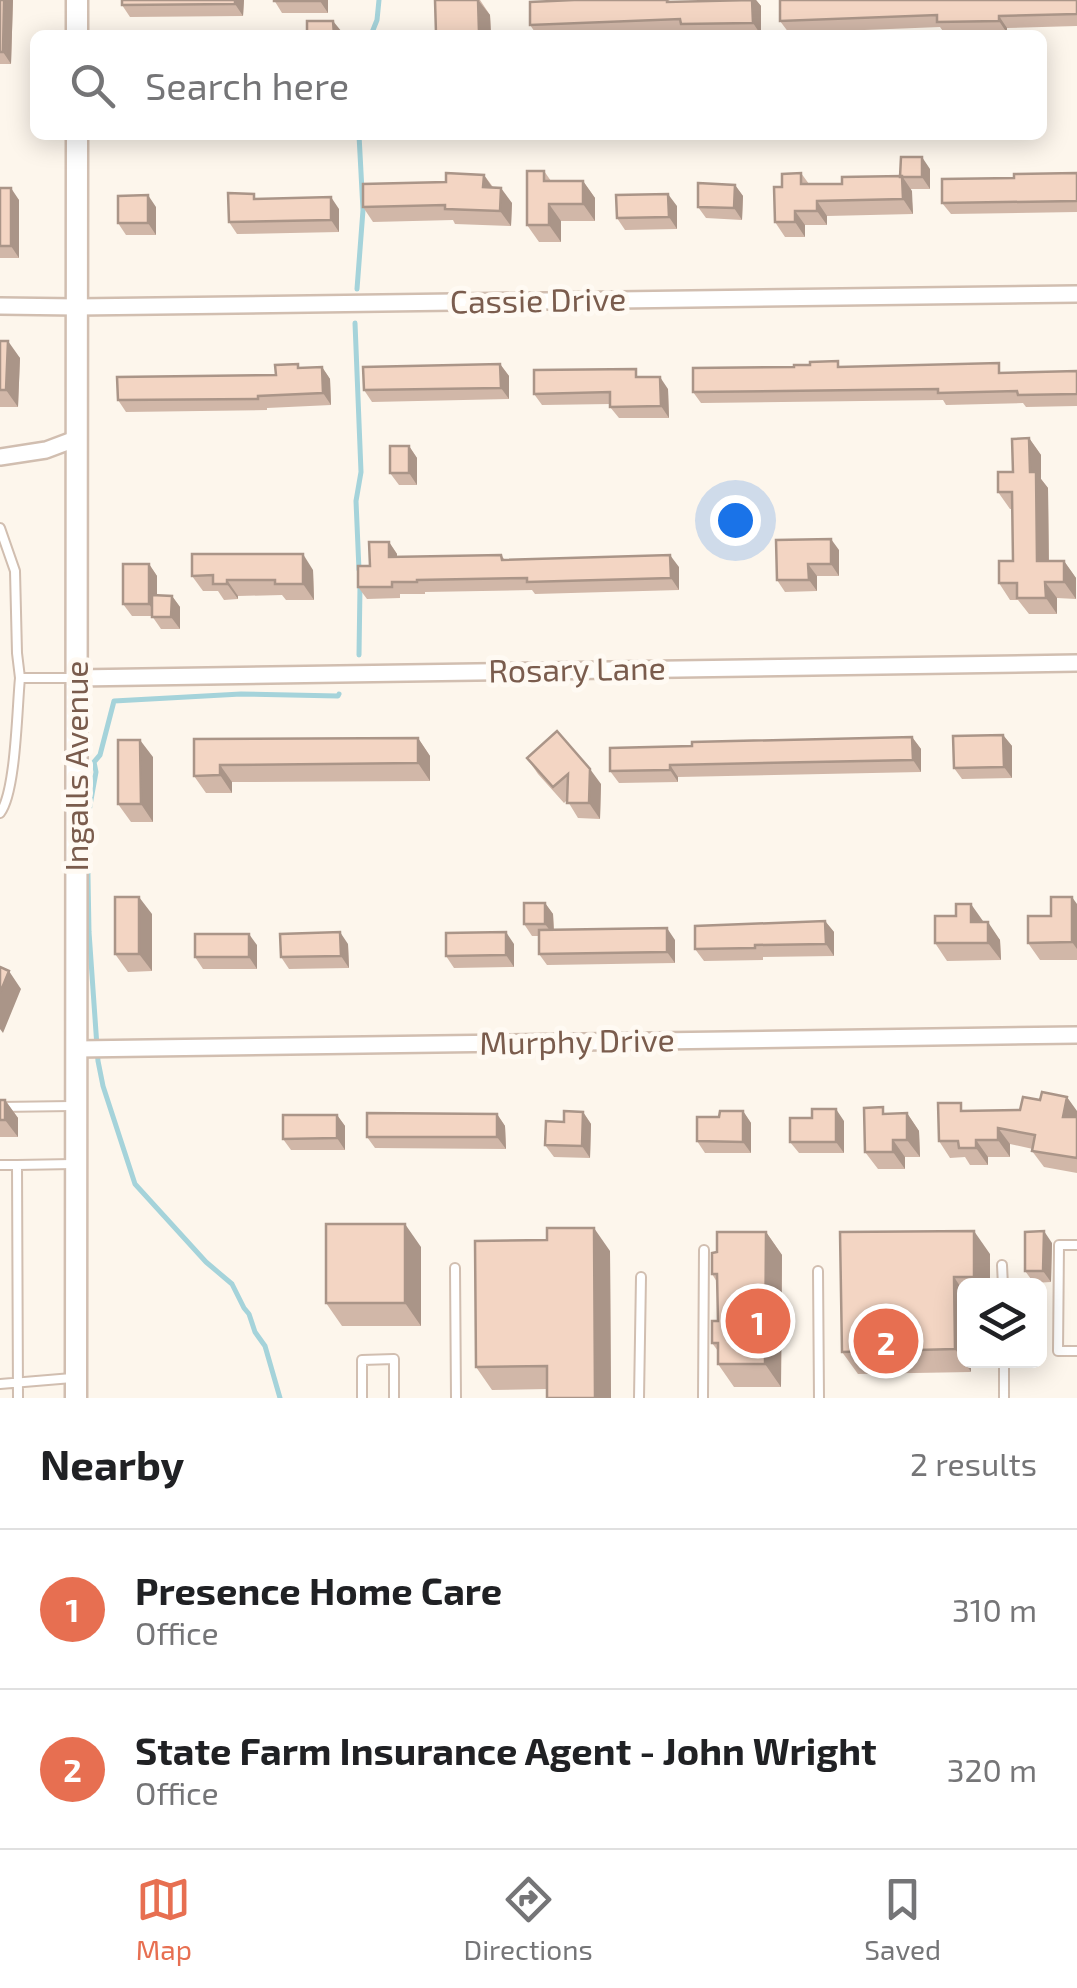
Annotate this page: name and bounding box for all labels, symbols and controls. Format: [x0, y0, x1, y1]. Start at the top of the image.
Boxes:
search box [30, 30, 1047, 140]
icon: search [65, 58, 120, 113]
text: Search here [145, 62, 349, 108]
street label: Cassie Drive [449, 278, 627, 320]
your location [710, 495, 761, 546]
street label: Rosary Lane [488, 647, 666, 689]
street label: Ingalls Avenue [56, 660, 94, 872]
street label: Murphy Drive [479, 1019, 675, 1061]
map controls [957, 1278, 1047, 1368]
button: layers [957, 1278, 1047, 1368]
pin: 1 [726, 1284, 790, 1358]
pin: 2 [854, 1304, 918, 1378]
text: Nearby [40, 1438, 184, 1488]
text: 2 results [910, 1444, 1037, 1482]
text: Presence Home Care [135, 1567, 502, 1613]
text: 1 [66, 1590, 79, 1628]
text: 310 m [952, 1590, 1037, 1628]
text: Office [135, 1613, 219, 1651]
text: State Farm Insurance Agent - John Wright [135, 1727, 877, 1773]
text: 2 [63, 1750, 82, 1788]
text: 320 m [947, 1750, 1037, 1788]
text: Office [135, 1773, 219, 1811]
tab: Map [136, 1872, 192, 1966]
tab: Directions [464, 1872, 593, 1966]
tab: Saved [864, 1872, 941, 1966]

